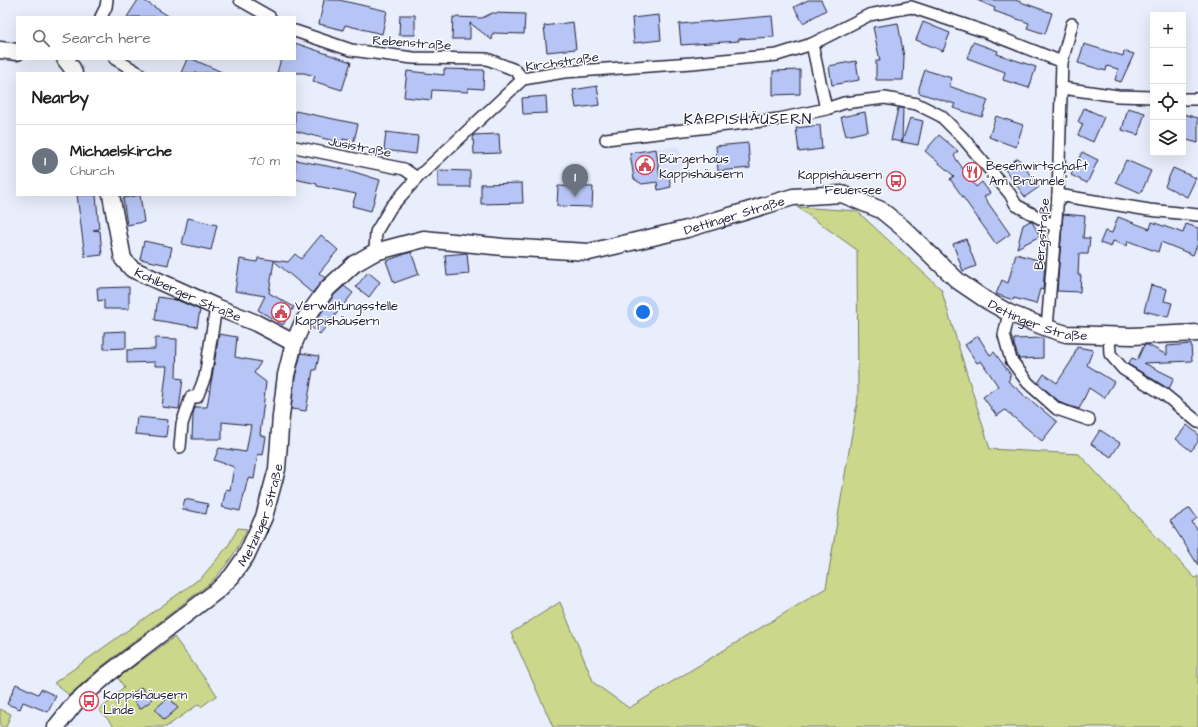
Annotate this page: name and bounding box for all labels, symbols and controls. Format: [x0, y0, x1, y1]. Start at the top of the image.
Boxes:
map controls [1150, 12, 1186, 156]
button: + [1150, 12, 1186, 48]
search box [16, 16, 296, 60]
icon: search [30, 27, 52, 49]
text: Search here [62, 28, 151, 49]
street label: Rebenstraße [372, 31, 452, 55]
street label: Kirchstraße [524, 48, 600, 76]
button: − [1150, 48, 1186, 84]
button: locate [1150, 84, 1186, 120]
text: Nearby [32, 86, 89, 110]
district label: KAPPISHÄUSERN [684, 109, 812, 130]
button: layers [1150, 120, 1186, 156]
street label: Jusistraße [327, 132, 393, 162]
text: Michaelskirche [70, 141, 172, 162]
place label: Bürgerhaus Kappishäusern [659, 150, 744, 183]
text: 1 [44, 152, 46, 170]
text: 70 m [248, 152, 280, 170]
public building icon: Bürgerhaus Kappishäusern [634, 154, 656, 176]
place label: Besenwirtschaft "Am Brünnele" [986, 157, 1089, 190]
restaurant icon: Besenwirtschaft "Am Brünnele" [961, 161, 983, 183]
text: Church [70, 162, 114, 180]
pin: 1 [562, 164, 588, 197]
place label: Kappishäusern Feuersee [798, 166, 882, 199]
bus stop icon: Kappishäusern Feuersee [885, 170, 907, 192]
street label: Dettinger Straße [682, 192, 787, 239]
street label: Bergstraße [1030, 197, 1055, 271]
street label: Kohlberger Straße [131, 263, 244, 326]
street label: Dettinger Straße [985, 295, 1088, 345]
place label: Verwaltungsstelle Kappishäusern [295, 297, 398, 330]
public building icon: Verwaltungsstelle Kappishäusern [270, 301, 292, 323]
your location [633, 302, 653, 322]
street label: Metzinger Straße [234, 463, 287, 570]
place label: Kappishäusern Linde [103, 686, 188, 719]
bus stop icon: Kappishäusern Linde [78, 690, 100, 712]

